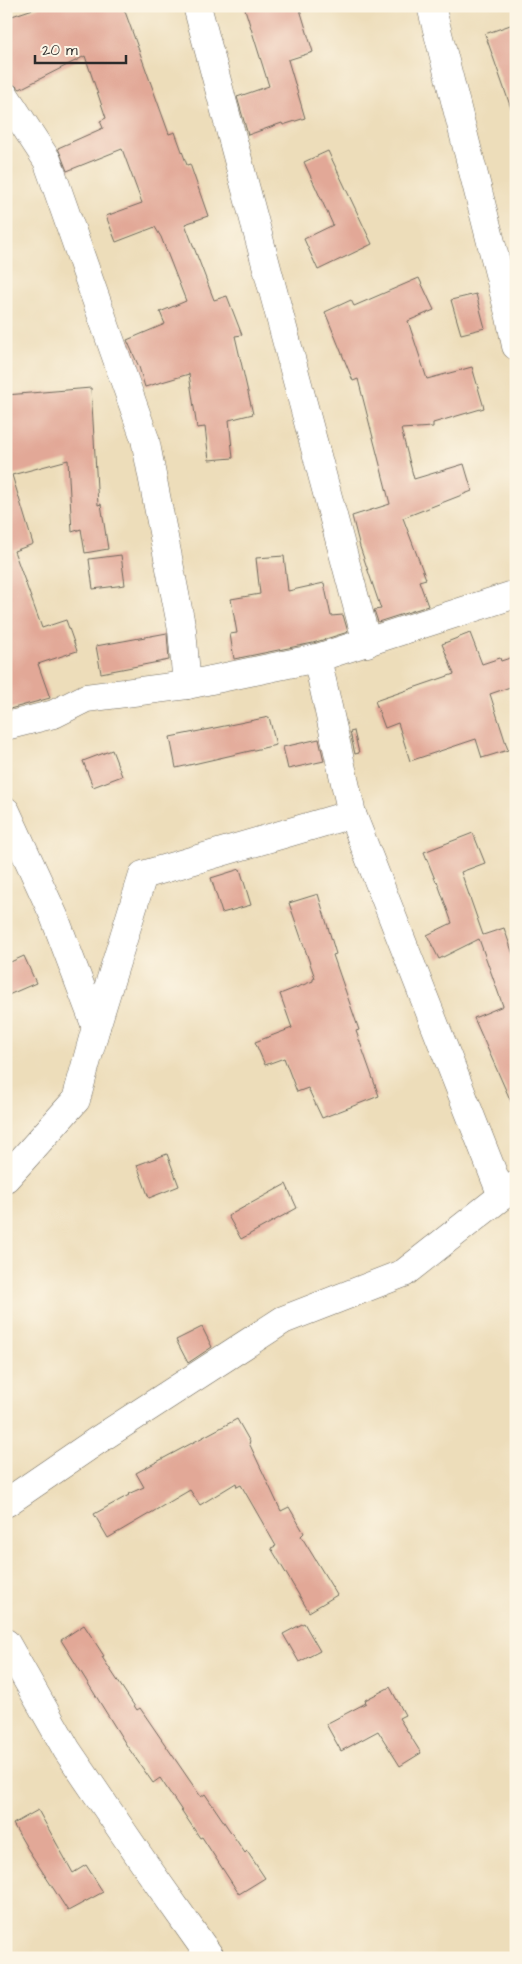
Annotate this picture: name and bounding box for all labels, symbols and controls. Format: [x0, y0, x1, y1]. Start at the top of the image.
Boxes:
scale bar [35, 32, 126, 64]
text: 20 m [42, 40, 78, 61]

